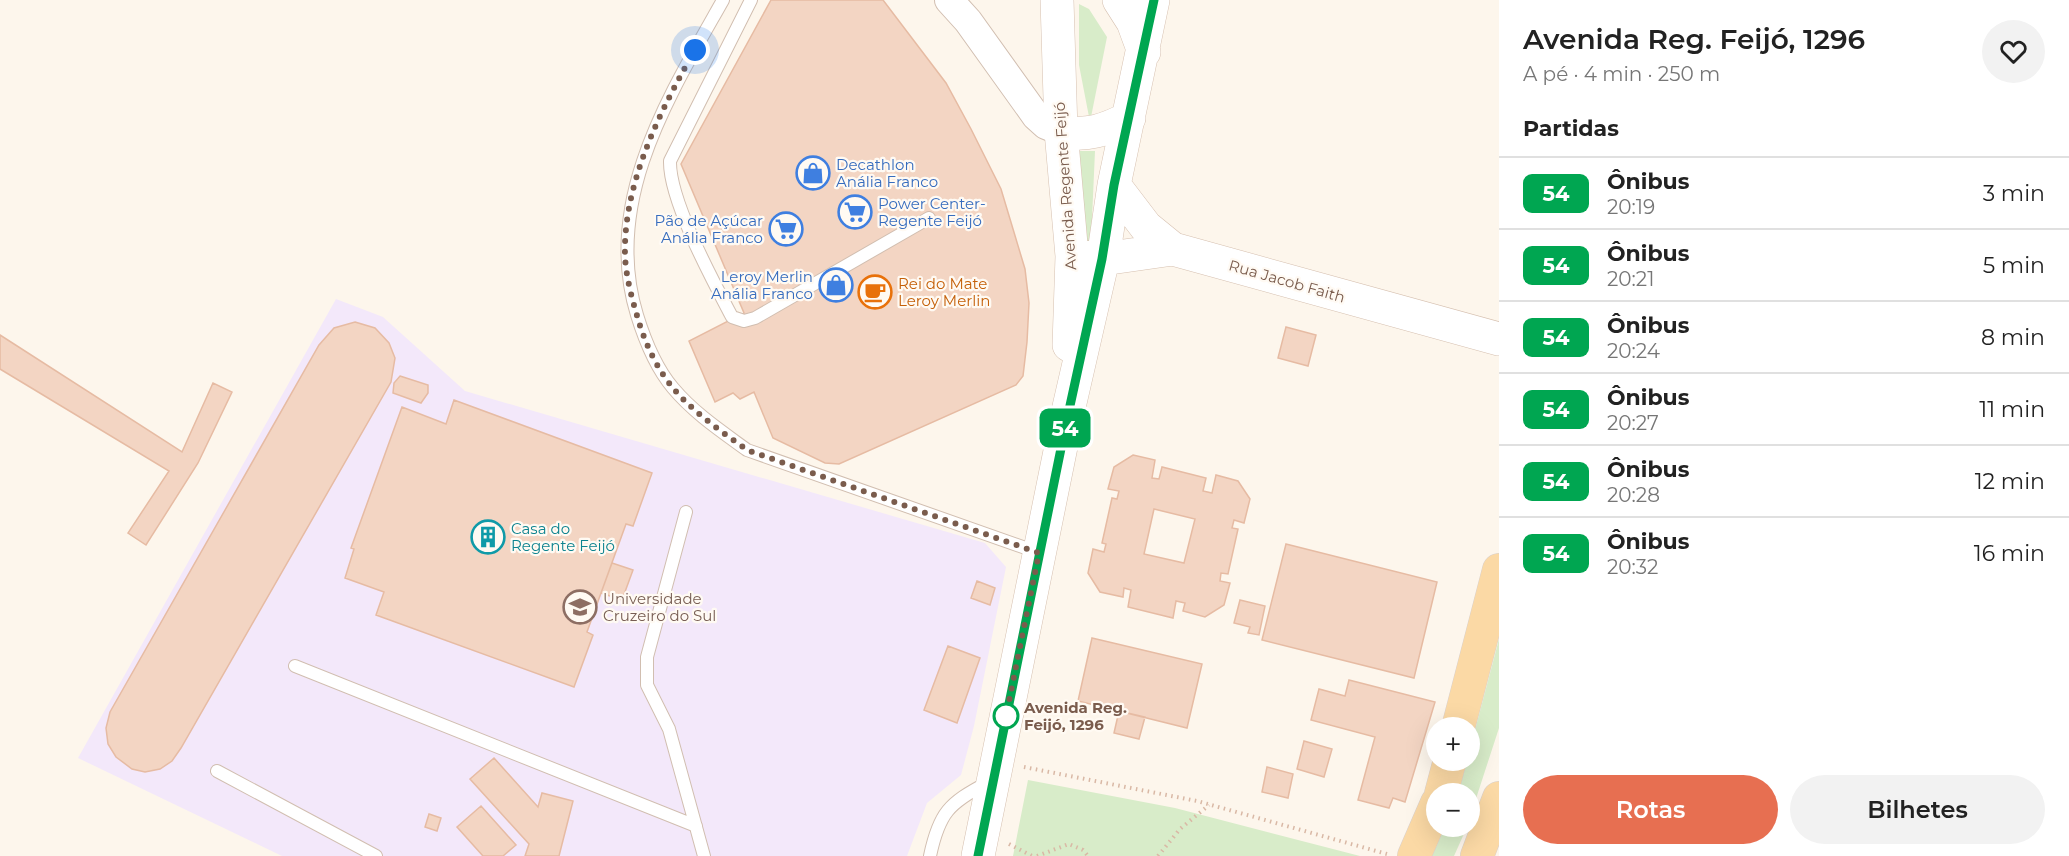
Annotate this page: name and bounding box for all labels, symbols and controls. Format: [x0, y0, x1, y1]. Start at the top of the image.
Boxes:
button: heart [1982, 20, 2045, 83]
text: Avenida Reg. Feijó, 1296 [1523, 22, 1865, 56]
your location [680, 35, 710, 65]
text: A pé · 4 min · 250 m [1523, 62, 1720, 86]
street label: Avenida Regente Feijó [1050, 101, 1080, 271]
text: Partidas [1523, 115, 1619, 142]
shop icon: Decathlon Anália Franco [795, 155, 831, 191]
place label: Decathlon Anália Franco [836, 155, 938, 191]
text: Ônibus [1607, 168, 1689, 195]
text: 3 min [1983, 180, 2045, 207]
text: 54 [1543, 181, 1569, 206]
supermarket icon: Power Center- Regente Feijó [837, 194, 873, 230]
place label: Power Center- Regente Feijó [878, 194, 986, 230]
text: 20:19 [1607, 195, 1655, 219]
place label: Pão de Açúcar Anália Franco [655, 211, 763, 247]
supermarket icon: Pão de Açúcar Anália Franco [768, 211, 804, 247]
text: Ônibus [1607, 240, 1689, 267]
text: 5 min [1983, 252, 2045, 279]
text: 54 [1543, 253, 1569, 278]
street label: Rua Jacob Faith [1227, 255, 1347, 307]
place label: Leroy Merlin Anália Franco [711, 267, 813, 303]
shop icon: Leroy Merlin Anália Franco [818, 267, 854, 303]
text: 20:21 [1607, 267, 1654, 291]
cafe icon: Rei do Mate Leroy Merlin [857, 274, 893, 310]
place label: Rei do Mate Leroy Merlin [898, 274, 990, 310]
text: Ônibus [1607, 312, 1689, 339]
text: 8 min [1981, 324, 2045, 351]
text: 54 [1543, 325, 1569, 350]
text: 20:24 [1607, 339, 1660, 363]
text: Ônibus [1607, 384, 1689, 411]
text: 11 min [1979, 396, 2045, 423]
text: 54 [1543, 397, 1569, 422]
line badge: 54 [1038, 408, 1092, 448]
text: 20:27 [1607, 411, 1659, 435]
text: 54 [1052, 416, 1078, 441]
text: Ônibus [1607, 456, 1689, 483]
text: 12 min [1975, 468, 2045, 495]
text: 54 [1543, 469, 1569, 494]
text: 20:28 [1607, 483, 1660, 507]
building icon: Casa do Regente Feijó [470, 519, 506, 555]
place label: Casa do Regente Feijó [511, 519, 615, 555]
text: Ônibus [1607, 528, 1689, 555]
text: 16 min [1974, 540, 2045, 567]
text: 54 [1543, 541, 1569, 566]
text: 20:32 [1607, 555, 1658, 579]
school or university icon: Universidade Cruzeiro do Sul [562, 589, 598, 625]
place label: Universidade Cruzeiro do Sul [603, 589, 716, 625]
place label: Avenida Reg. Feijó, 1296 [1023, 698, 1127, 734]
marker: Avenida Reg. Feijó, 1296 [993, 703, 1019, 729]
map controls [1426, 717, 1480, 837]
button: + [1426, 717, 1480, 771]
button: Rotas [1523, 775, 1778, 844]
button: Bilhetes [1790, 775, 2045, 844]
button: − [1426, 783, 1480, 837]

